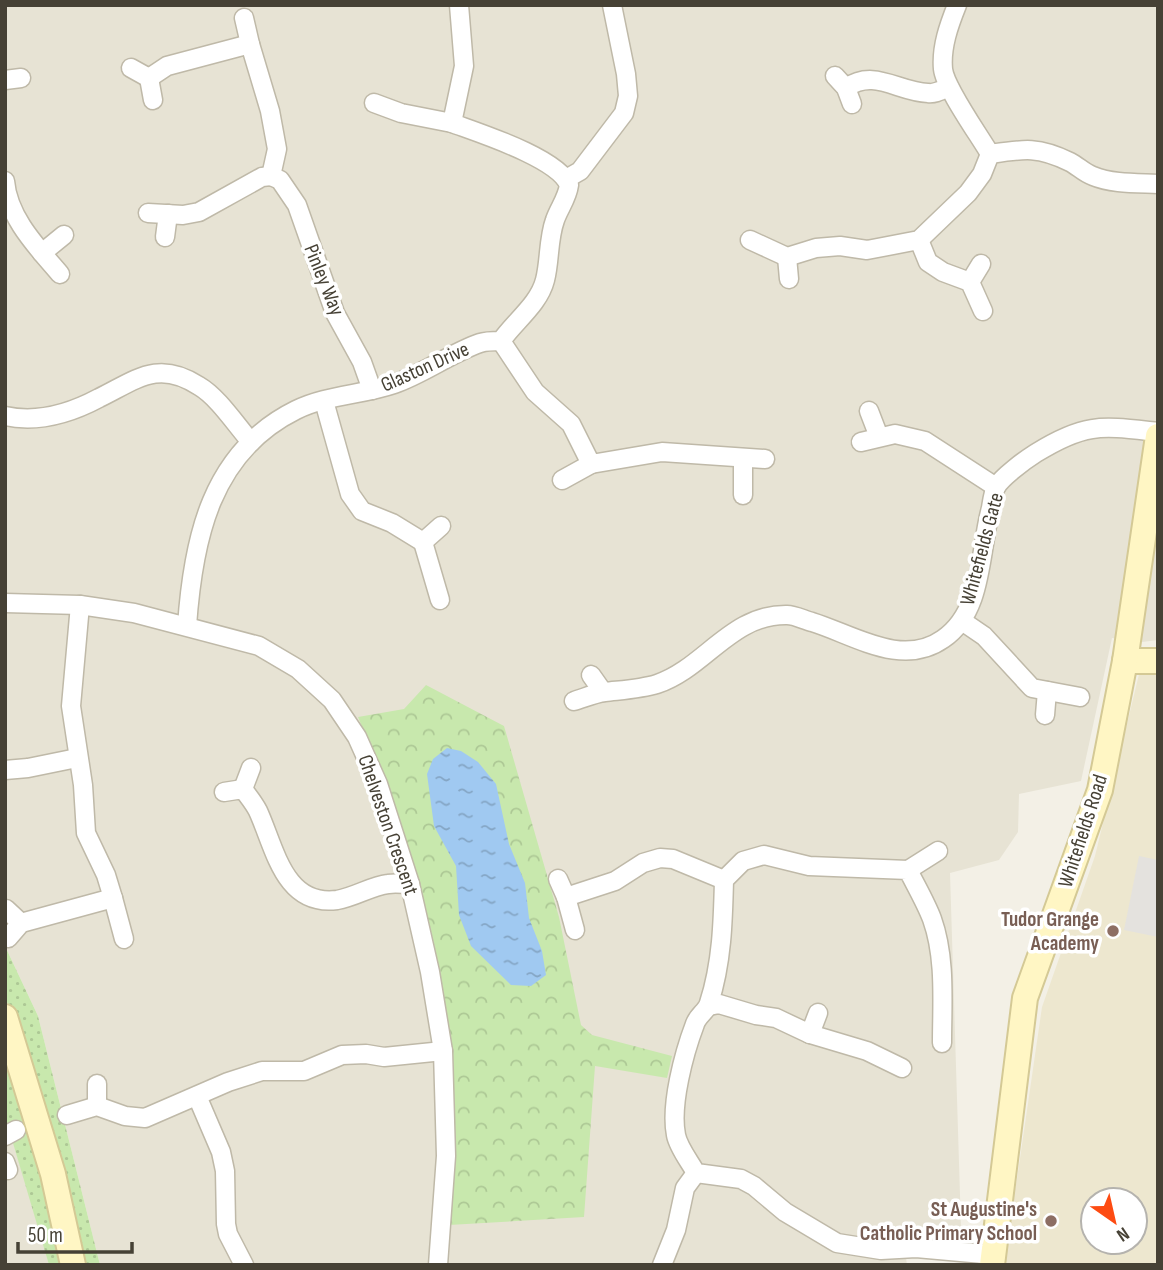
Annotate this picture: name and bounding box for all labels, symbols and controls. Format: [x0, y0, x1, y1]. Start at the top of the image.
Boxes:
street label: Pinley Way [298, 241, 350, 319]
street label: Glaston Drive [377, 336, 473, 398]
street label: Whitefields Gate [955, 490, 1009, 608]
street label: Chelveston Crescent [352, 752, 424, 898]
street label: Whitefields Road [1053, 771, 1113, 891]
place label: Tudor Grange Academy [1001, 907, 1099, 956]
marker: Tudor Grange Academy [1105, 923, 1121, 939]
north arrow [1079, 1186, 1149, 1256]
place label: St Augustine's Catholic Primary School [860, 1197, 1037, 1246]
scale bar [18, 1210, 131, 1254]
marker: St Augustine's Catholic Primary School [1043, 1213, 1059, 1229]
text: N [1112, 1221, 1133, 1246]
text: 50 m [28, 1223, 63, 1248]

